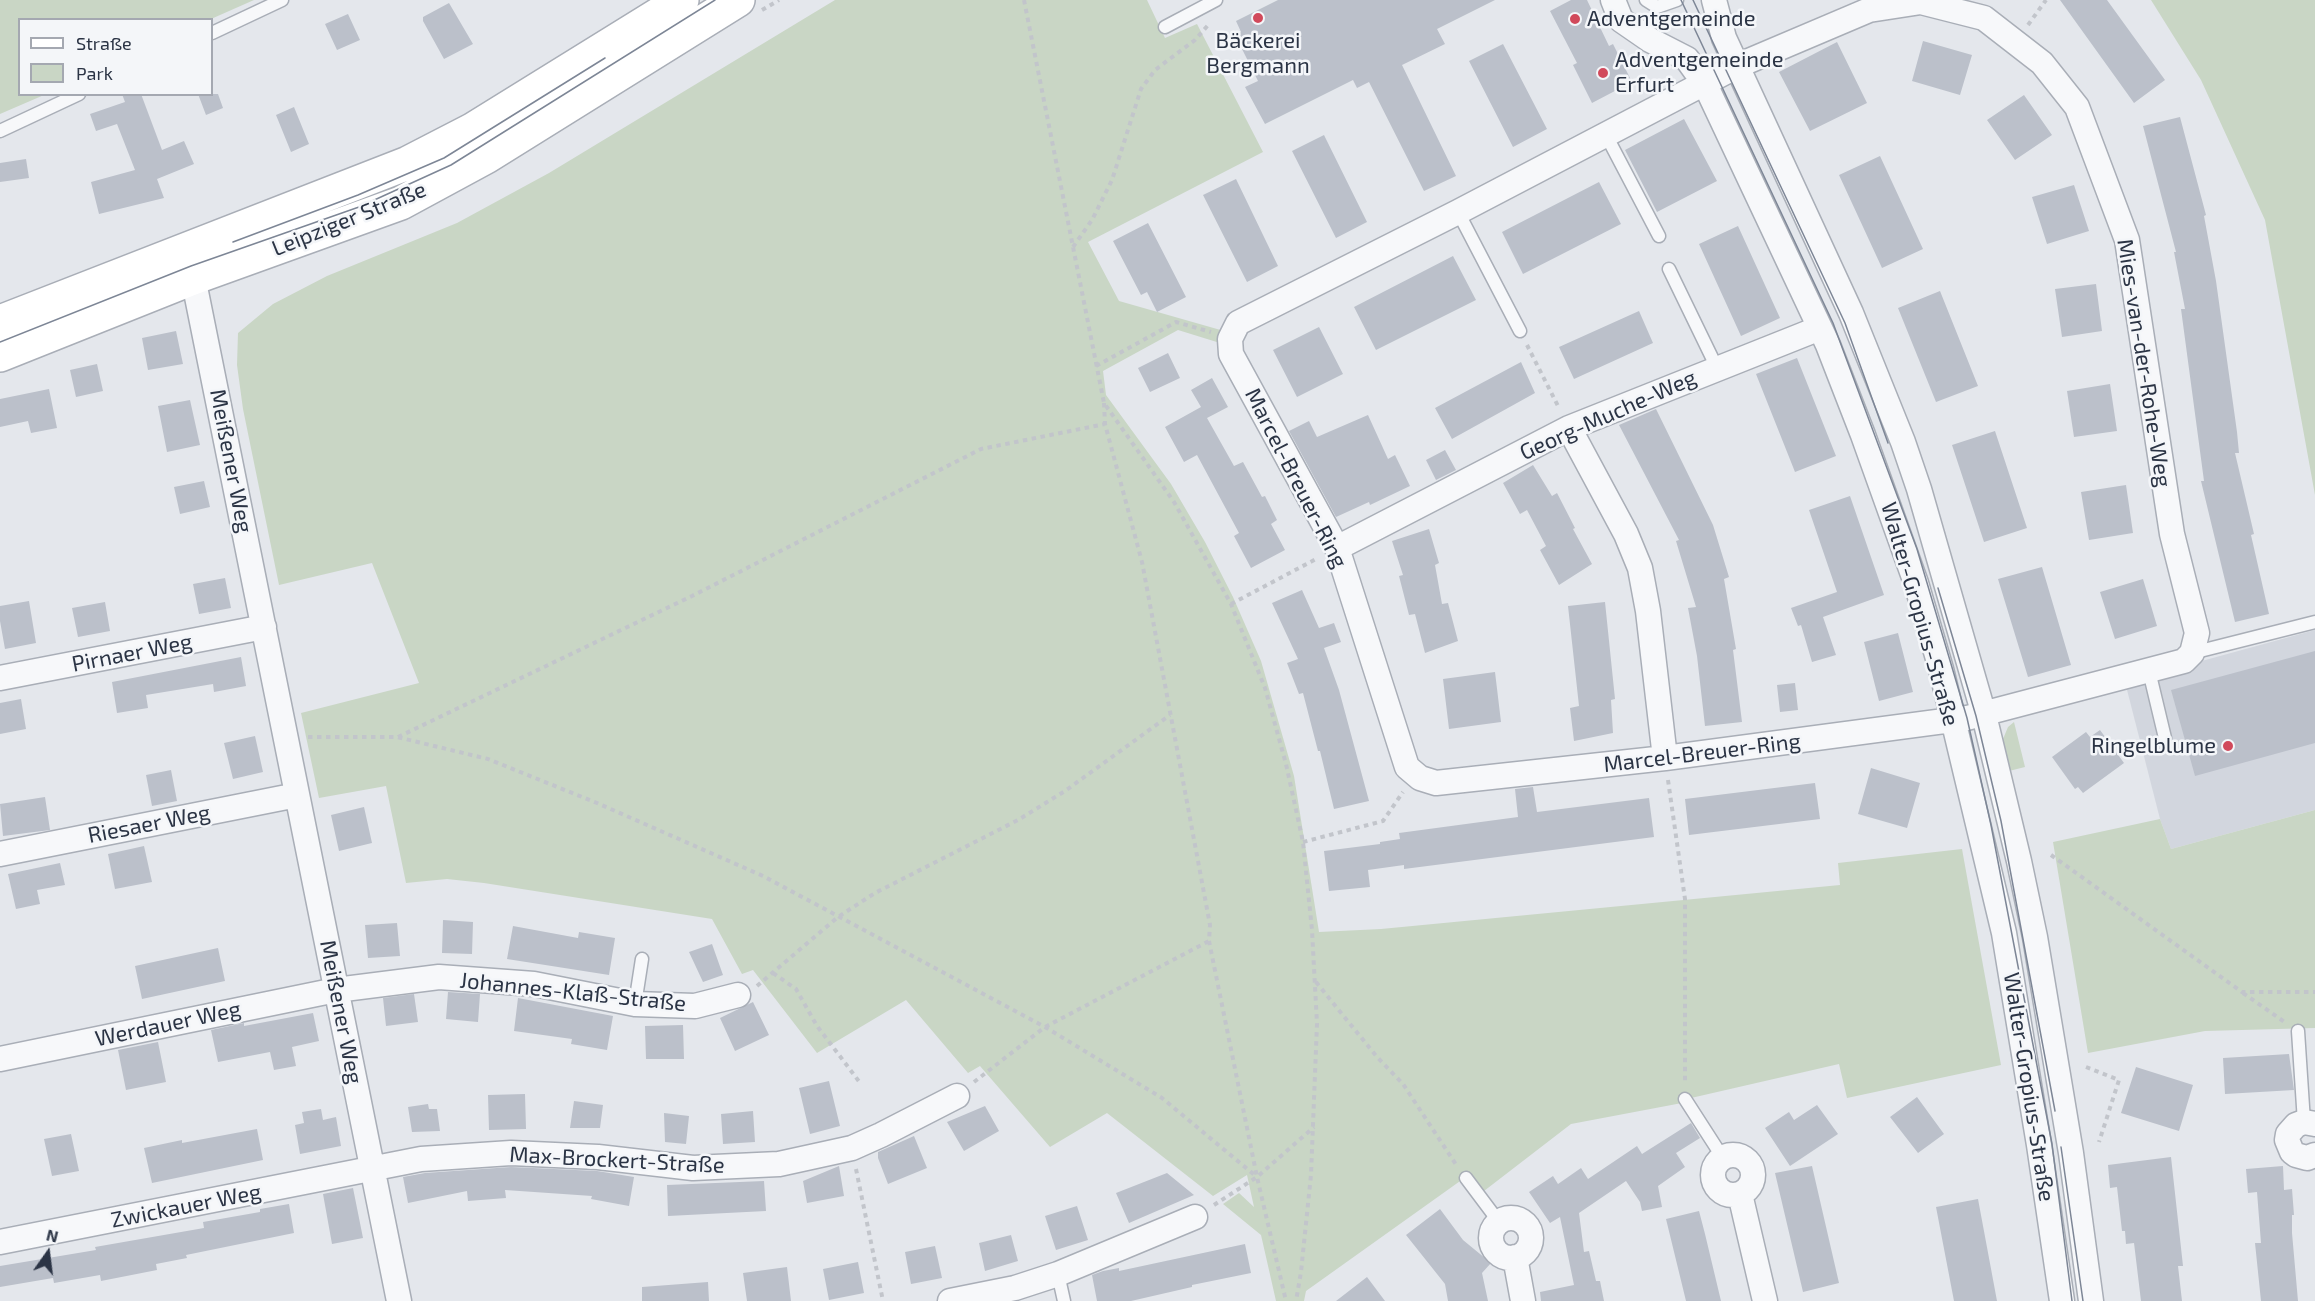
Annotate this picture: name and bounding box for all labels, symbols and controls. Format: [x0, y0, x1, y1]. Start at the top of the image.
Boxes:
place label: Adventgemeinde [1587, 6, 1756, 32]
marker: Bäckerei Bergmann [1251, 11, 1265, 25]
marker: Adventgemeinde [1568, 12, 1582, 26]
legend [18, 18, 213, 96]
place label: Bäckerei Bergmann [1206, 28, 1310, 80]
text: Straße [76, 32, 132, 54]
place label: Adventgemeinde Erfurt [1615, 47, 1784, 98]
text: Park [76, 62, 113, 84]
marker: Adventgemeinde Erfurt [1596, 66, 1610, 80]
street label: Leipziger Straße [268, 176, 430, 262]
street label: Mies-van-der-Rohe-Weg [2111, 237, 2177, 489]
street label: Georg-Muche-Weg [1516, 364, 1700, 466]
street label: Marcel-Breuer-Ring [1239, 384, 1353, 572]
street label: Meißener Weg [204, 387, 258, 535]
street label: Walter-Gropius-Straße [1875, 499, 1965, 729]
street label: Pirnaer Weg [69, 628, 195, 678]
street label: Marcel-Breuer-Ring [1602, 728, 1802, 778]
place label: Ringelblume [2091, 733, 2216, 759]
marker: Ringelblume [2221, 739, 2235, 753]
street label: Riesaer Weg [86, 799, 212, 849]
street label: Meißener Weg [314, 938, 368, 1086]
street label: Johannes-Klaß-Straße [458, 967, 688, 1017]
street label: Walter-Gropius-Straße [1998, 971, 2060, 1203]
street label: Werdauer Weg [93, 996, 243, 1052]
street label: Max-Brockert-Straße [509, 1141, 725, 1179]
street label: Zwickauer Weg [109, 1178, 263, 1234]
north arrow [18, 1223, 78, 1283]
text: N [45, 1224, 60, 1246]

